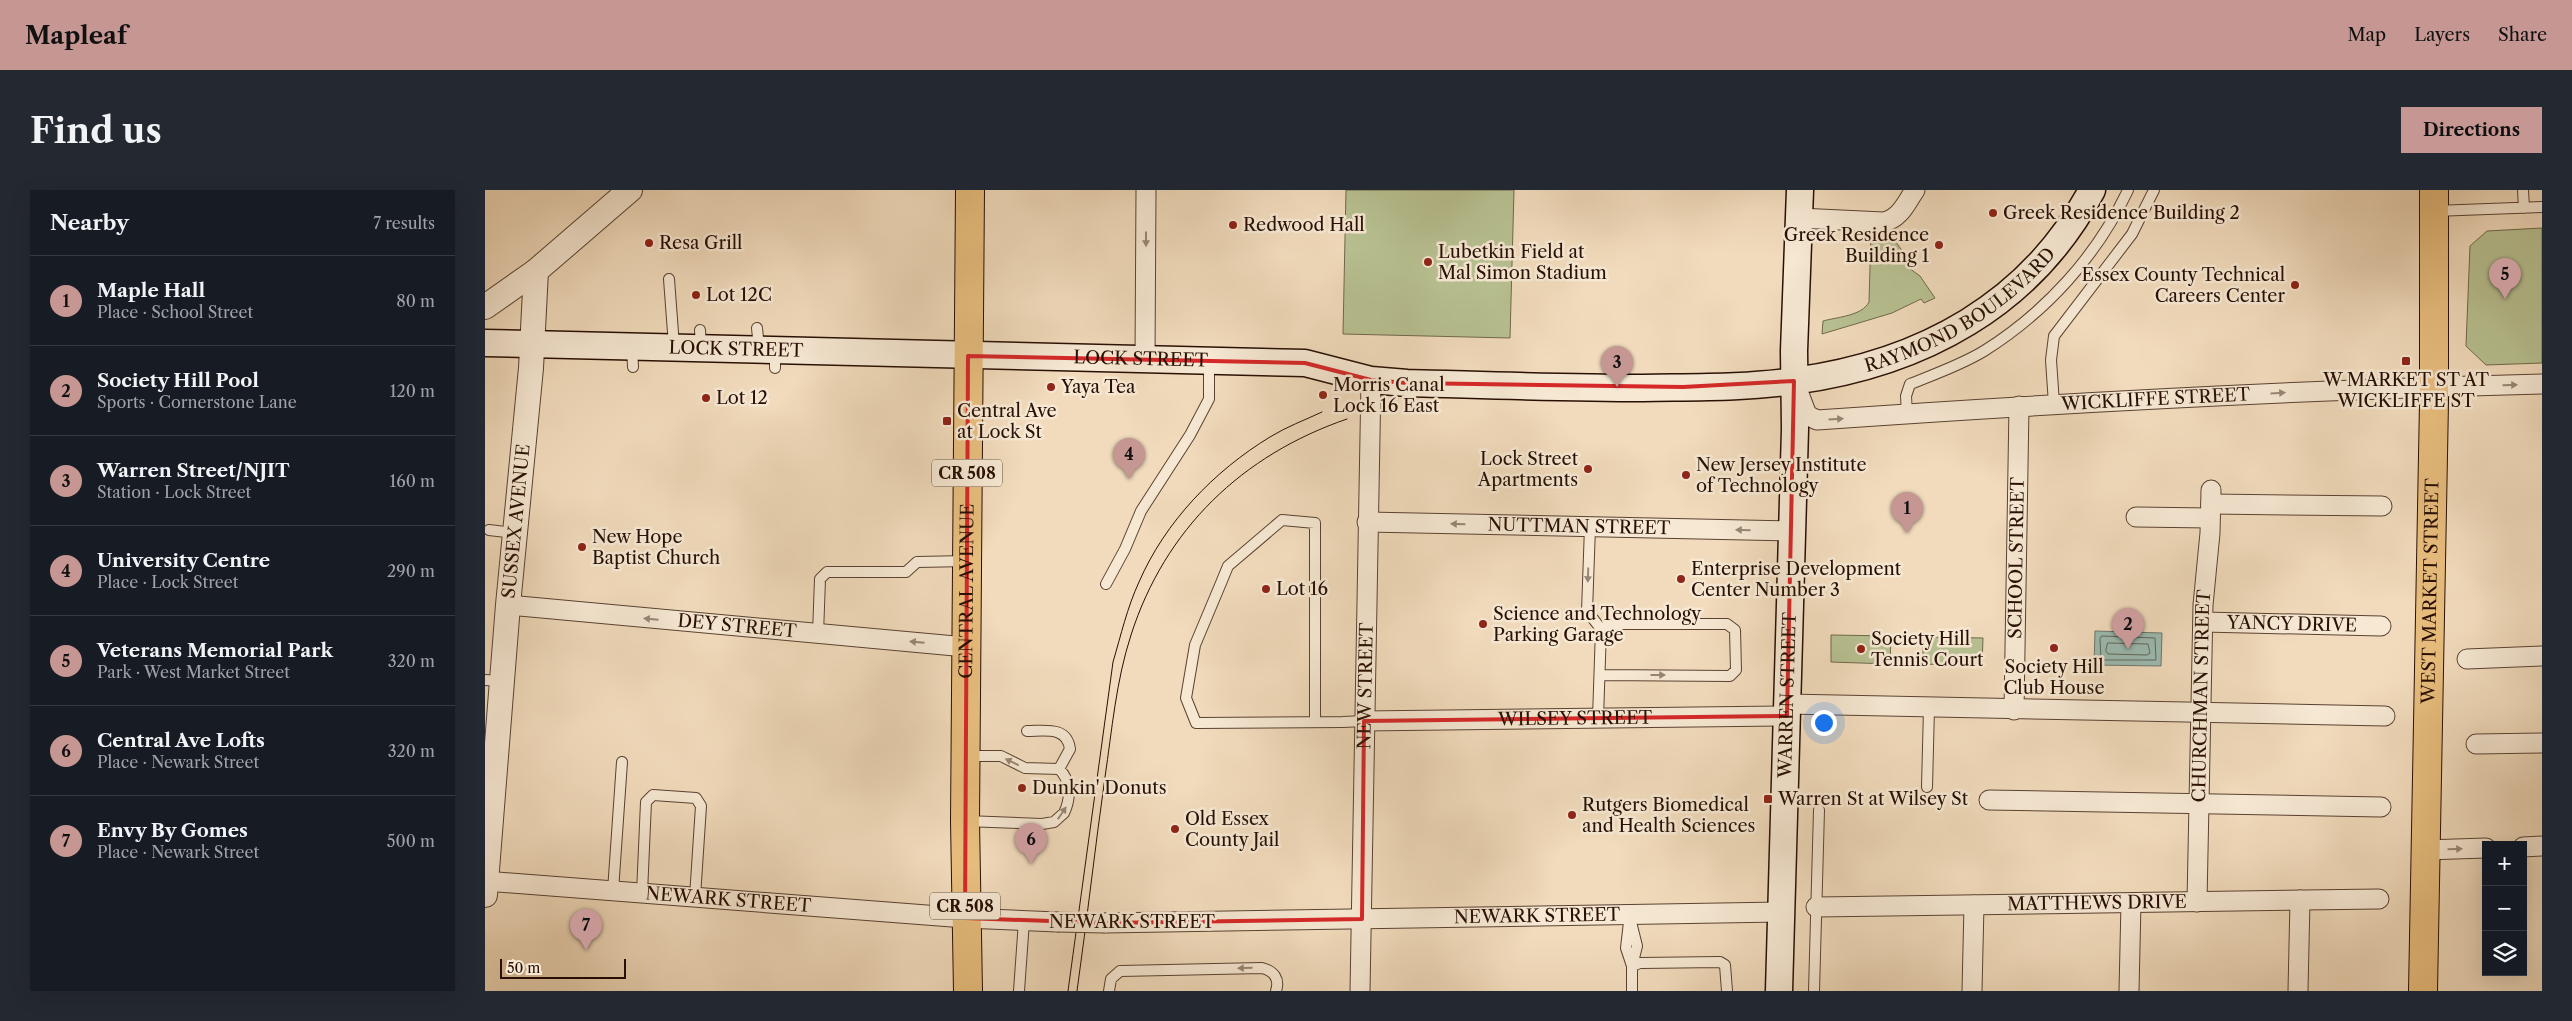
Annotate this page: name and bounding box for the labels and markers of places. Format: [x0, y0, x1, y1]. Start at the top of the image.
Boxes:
place label: Greek Residence Building 2 [2003, 202, 2240, 224]
marker: Greek Residence Building 2 [1987, 207, 1999, 219]
place label: Redwood Hall [1243, 214, 1365, 236]
marker: Redwood Hall [1227, 219, 1239, 231]
place label: Greek Residence Building 1 [1784, 224, 1929, 267]
place label: Resa Grill [659, 232, 742, 254]
marker: Resa Grill [643, 237, 655, 249]
marker: Greek Residence Building 1 [1933, 239, 1945, 251]
place label: Lubetkin Field at Mal Simon Stadium [1438, 241, 1607, 284]
marker: Lubetkin Field at Mal Simon Stadium [1422, 256, 1434, 268]
pin: 5 [2489, 258, 2521, 299]
place label: Essex County Technical Careers Center [2081, 264, 2285, 307]
marker: Essex County Technical Careers Center [2289, 279, 2301, 291]
place label: Lot 12C [706, 284, 772, 306]
marker: Lot 12C [690, 289, 702, 301]
pin: 3 [1601, 346, 1633, 387]
marker: W MARKET ST AT WICKLIFFE ST [2400, 355, 2412, 367]
place label: W MARKET ST AT WICKLIFFE ST [2322, 369, 2490, 412]
place label: Morris Canal Lock 16 East [1333, 374, 1445, 417]
place label: Yaya Tea [1060, 376, 1136, 398]
marker: Yaya Tea [1045, 381, 1057, 393]
place label: Lot 12 [716, 387, 768, 409]
marker: Morris Canal Lock 16 East [1317, 389, 1329, 401]
marker: Lot 12 [700, 392, 712, 404]
place label: Central Ave at Lock St [957, 400, 1057, 443]
marker: Central Ave at Lock St [941, 415, 953, 427]
pin: 4 [1113, 438, 1145, 479]
place label: Lock Street Apartments [1477, 448, 1579, 491]
place label: New Jersey Institute of Technology [1696, 454, 1866, 497]
marker: Lock Street Apartments [1582, 463, 1594, 475]
marker: New Jersey Institute of Technology [1680, 469, 1692, 481]
pin: 1 [1891, 492, 1923, 533]
place label: New Hope Baptist Church [592, 526, 720, 569]
marker: New Hope Baptist Church [576, 541, 588, 553]
place label: Enterprise Development Center Number 3 [1691, 558, 1902, 601]
marker: Enterprise Development Center Number 3 [1675, 573, 1687, 585]
place label: Lot 16 [1276, 578, 1328, 600]
marker: Lot 16 [1260, 583, 1272, 595]
place label: Science and Technology Parking Garage [1493, 603, 1702, 646]
pin: 2 [2112, 608, 2144, 649]
marker: Science and Technology Parking Garage [1477, 618, 1489, 630]
place label: Society Hill Tennis Court [1871, 628, 1984, 671]
marker: Society Hill Club House [2048, 642, 2060, 654]
marker: Society Hill Tennis Court [1855, 643, 1867, 655]
place label: Society Hill Club House [2003, 656, 2105, 699]
place label: Dunkin' Donuts [1032, 777, 1166, 799]
marker: Dunkin' Donuts [1016, 782, 1028, 794]
place label: Warren St at Wilsey St [1777, 788, 1969, 810]
marker: Warren St at Wilsey St [1762, 793, 1774, 805]
place label: Rutgers Biomedical and Health Sciences [1582, 794, 1755, 837]
place label: Old Essex County Jail [1185, 808, 1279, 851]
marker: Rutgers Biomedical and Health Sciences [1566, 809, 1578, 821]
pin: 6 [1015, 823, 1047, 864]
marker: Old Essex County Jail [1169, 823, 1181, 835]
pin: 7 [570, 909, 602, 950]

